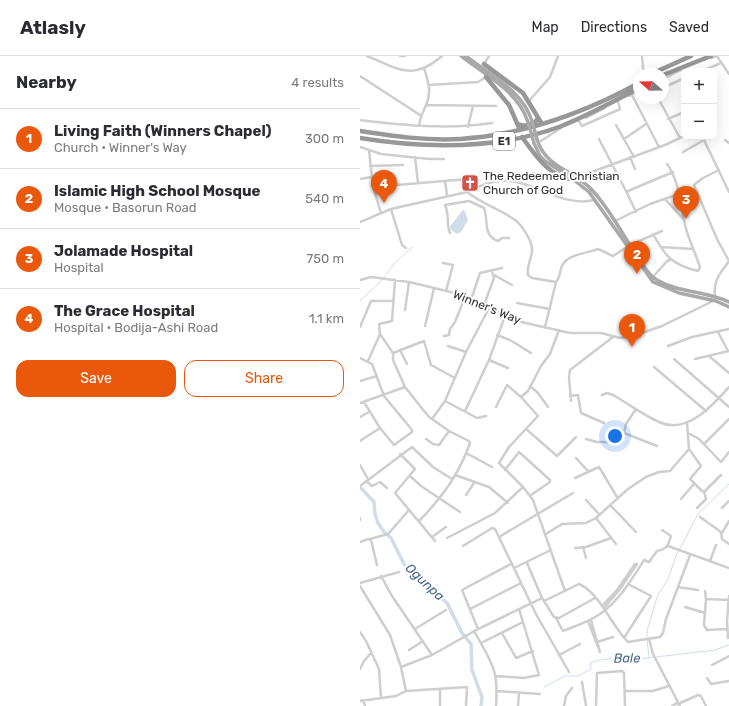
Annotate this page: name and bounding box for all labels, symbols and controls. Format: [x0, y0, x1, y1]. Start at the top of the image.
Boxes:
text: Atlasly [20, 16, 86, 39]
text: Map [532, 19, 559, 36]
text: Directions [581, 19, 647, 36]
text: Saved [669, 19, 709, 36]
north arrow [633, 68, 669, 104]
map controls [681, 68, 717, 140]
button: + [681, 68, 717, 104]
text: Nearby [16, 72, 77, 92]
text: 4 results [291, 75, 344, 90]
button: − [681, 104, 717, 140]
text: Living Faith (Winners Chapel) [54, 122, 271, 140]
text: 1 [26, 131, 32, 146]
text: 300 m [305, 131, 344, 146]
road number: E1 [493, 132, 515, 150]
text: Church · Winner's Way [54, 140, 187, 155]
place label: The Redeemed Christian Church of God [483, 169, 620, 197]
pin: 4 [371, 170, 397, 203]
church icon: The Redeemed Christian Church of God [460, 173, 480, 193]
text: Islamic High School Mosque [54, 182, 261, 200]
pin: 3 [673, 186, 699, 219]
text: 2 [25, 191, 33, 206]
text: 540 m [305, 191, 344, 206]
text: Mosque · Basorun Road [54, 200, 197, 215]
pin: 2 [624, 241, 650, 274]
text: Jolamade Hospital [54, 242, 193, 260]
text: 3 [25, 251, 33, 266]
text: 750 m [307, 251, 344, 266]
text: Hospital [54, 260, 104, 275]
street label: Winner's Way [451, 287, 523, 327]
text: The Grace Hospital [54, 302, 195, 320]
text: 4 [25, 311, 33, 326]
text: 1.1 km [309, 311, 344, 326]
pin: 1 [619, 314, 645, 347]
text: Hospital · Bodija-Ashi Road [54, 320, 218, 335]
button: Save [16, 360, 176, 397]
button: Share [184, 360, 344, 397]
your location [605, 426, 625, 446]
water label: Ogunpa [402, 560, 448, 605]
water label: Bale [613, 650, 641, 666]

